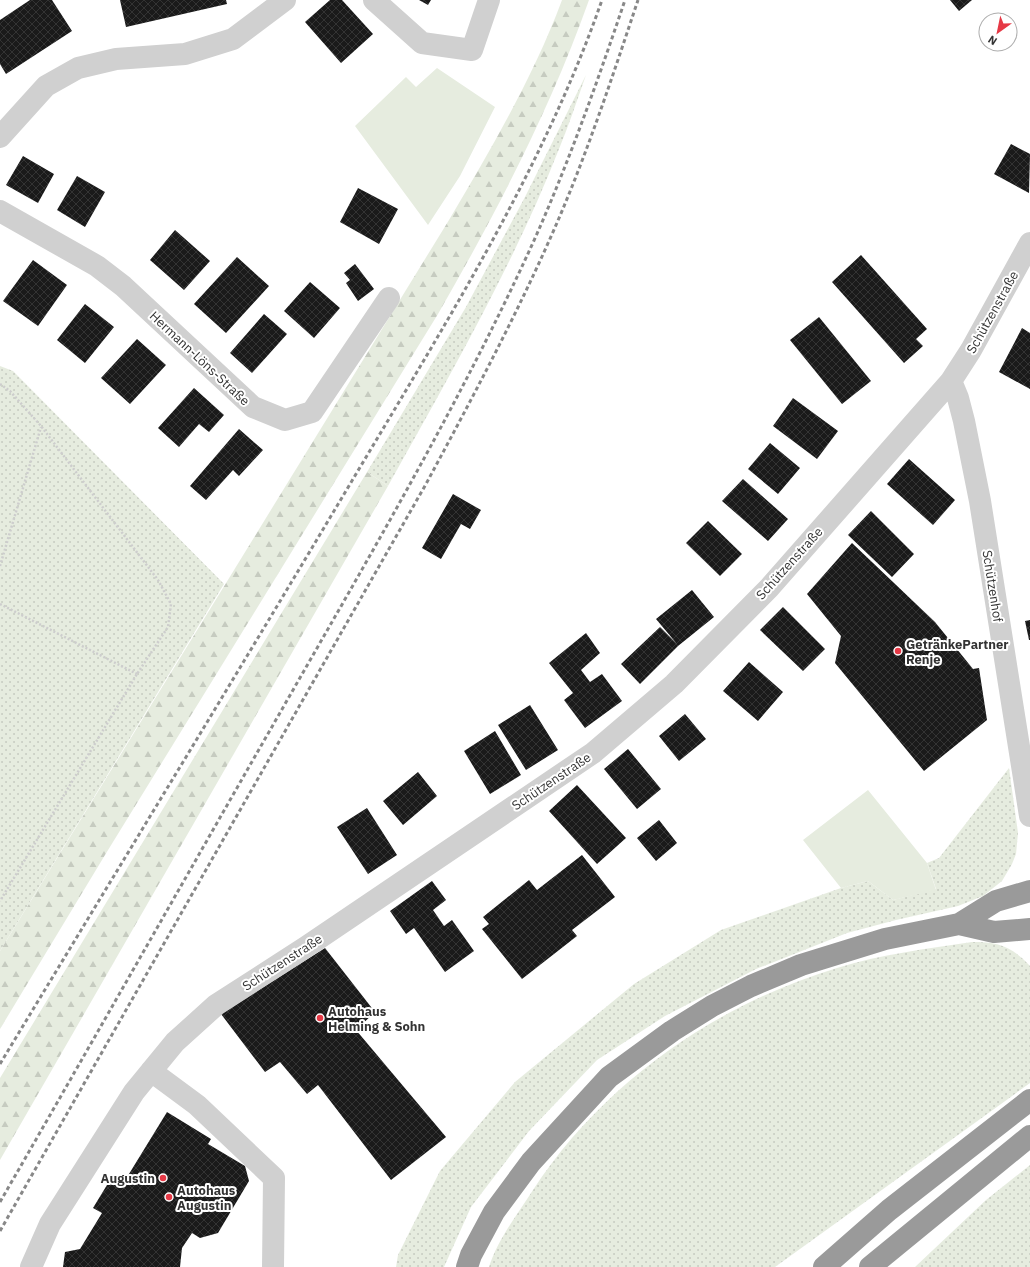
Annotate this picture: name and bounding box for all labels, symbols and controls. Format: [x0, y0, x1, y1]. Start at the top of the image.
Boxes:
north arrow [978, 12, 1018, 52]
text: N [985, 32, 1000, 48]
street label: Schützenstraße [963, 268, 1022, 357]
street label: Hermann-Löns-Straße [146, 308, 253, 409]
street label: Schützenstraße [752, 524, 826, 603]
street label: Schützenhof [978, 549, 1007, 623]
place label: GetränkePartner Renje [906, 636, 1009, 668]
marker: GetränkePartner Renje [893, 646, 903, 656]
street label: Schützenstraße [508, 749, 594, 814]
street label: Schützenstraße [239, 930, 325, 995]
place label: Autohaus Helming & Sohn [328, 1003, 425, 1035]
marker: Autohaus Helming & Sohn [315, 1013, 325, 1023]
place label: Augustin [101, 1170, 155, 1187]
marker: Augustin [158, 1173, 168, 1183]
place label: Autohaus Augustin [177, 1182, 236, 1214]
marker: Autohaus Augustin [164, 1192, 174, 1202]

